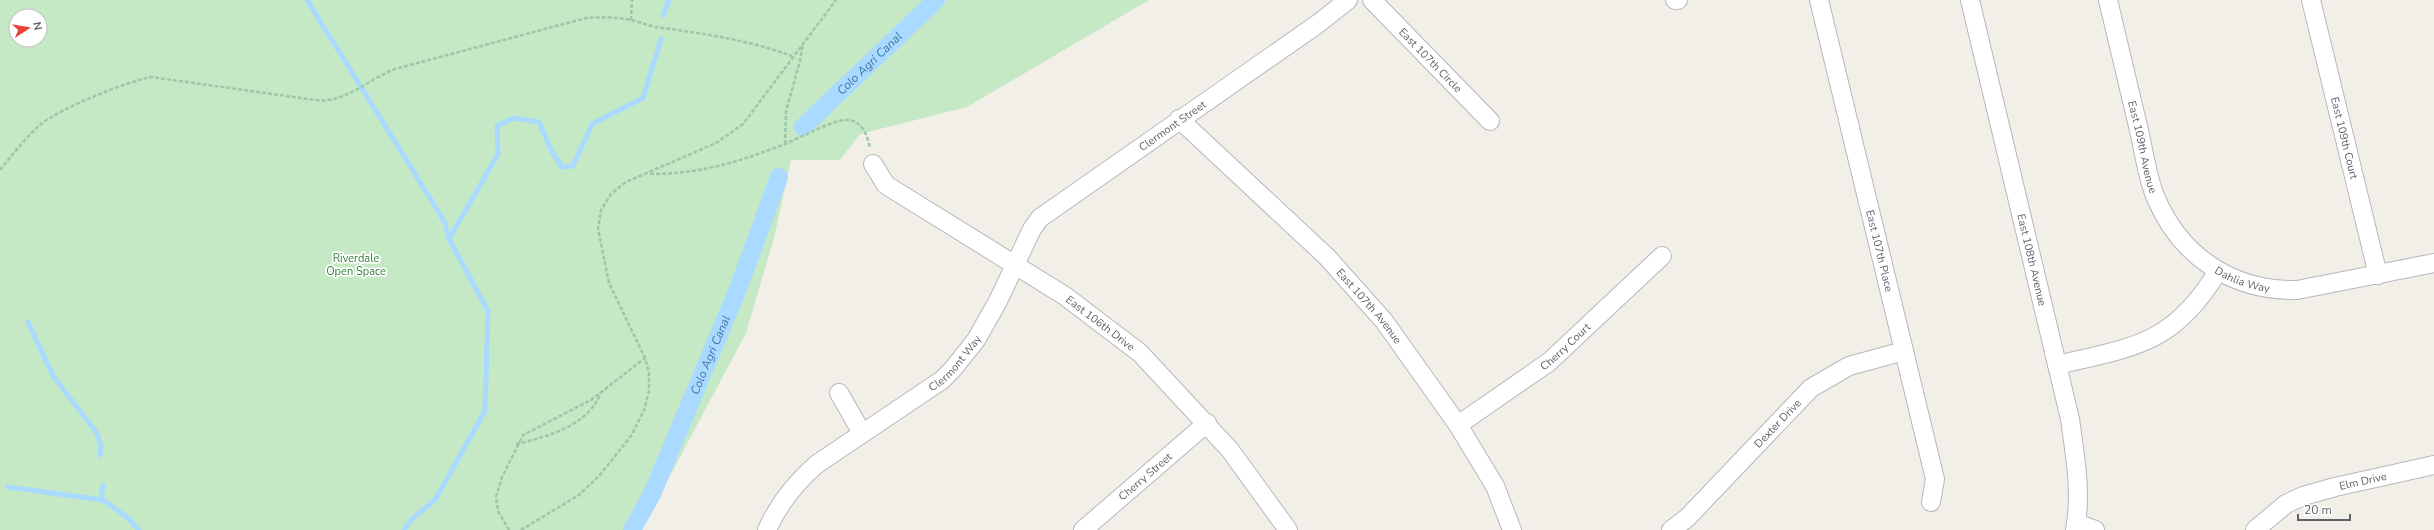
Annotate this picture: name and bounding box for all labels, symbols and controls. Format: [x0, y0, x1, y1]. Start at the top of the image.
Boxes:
north arrow [8, 8, 48, 48]
text: N [29, 20, 45, 32]
street label: East 107th Circle [1396, 25, 1466, 96]
water label: Colo Agri Canal [833, 28, 906, 98]
street label: East 109th Court [2327, 95, 2362, 181]
street label: Clermont Street [1136, 97, 1209, 154]
street label: East 109th Avenue [2125, 99, 2161, 195]
street label: East 107th Place [1863, 208, 1897, 293]
street label: East 108th Avenue [2014, 212, 2050, 307]
park label: Riverdale Open Space [326, 251, 386, 279]
street label: Dahlia Way [2212, 263, 2271, 296]
street label: East 107th Avenue [1333, 265, 1405, 347]
street label: East 106th Drive [1063, 292, 1138, 354]
water label: Colo Agri Canal [687, 312, 734, 397]
street label: Cherry Court [1537, 319, 1594, 374]
street label: Clermont Way [925, 332, 985, 395]
street label: Dexter Drive [1750, 395, 1804, 451]
street label: Cherry Street [1115, 449, 1175, 504]
street label: Elm Drive [2338, 468, 2388, 493]
scale bar [2298, 496, 2350, 522]
text: 20 m [2304, 502, 2332, 518]

